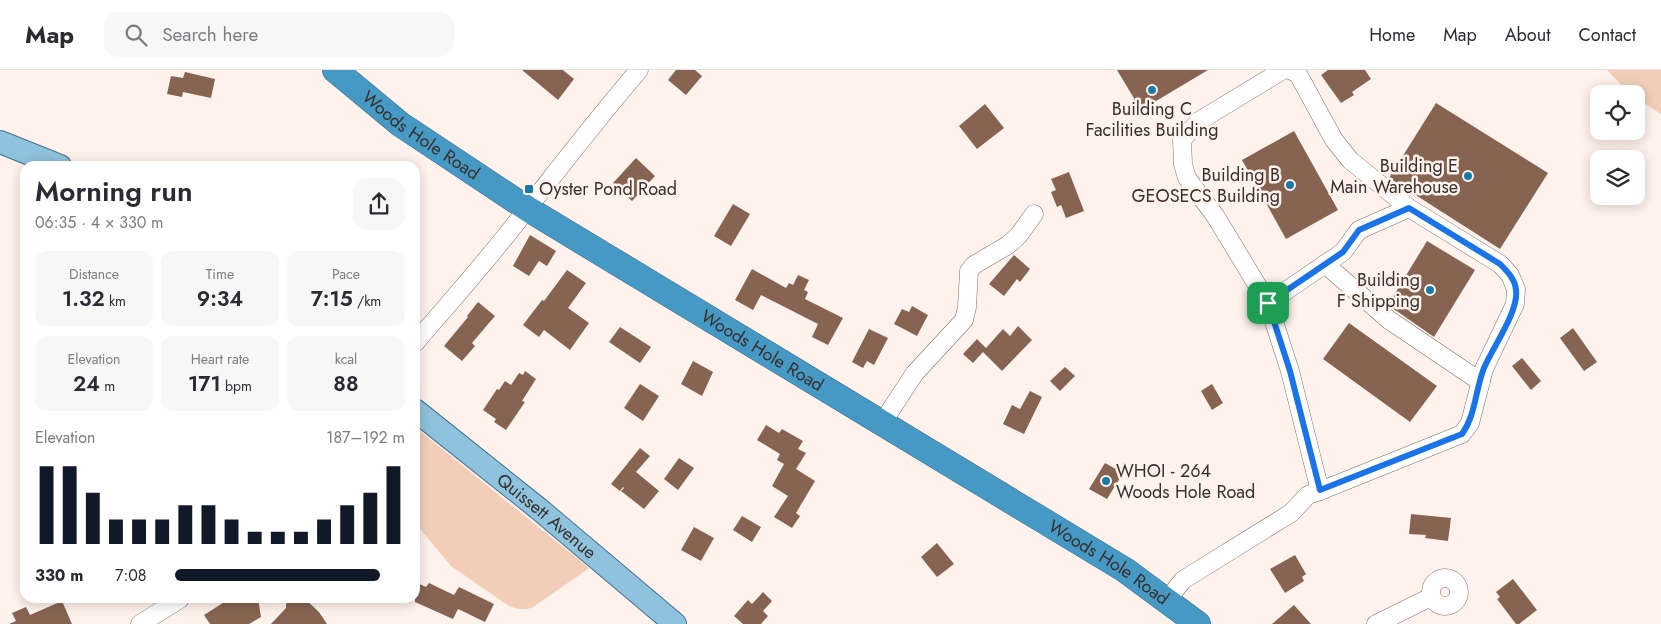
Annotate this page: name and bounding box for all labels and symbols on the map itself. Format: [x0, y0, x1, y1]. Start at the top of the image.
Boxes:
street label: Woods Hole Road [356, 84, 485, 186]
marker: Building C Facilities Building [1146, 84, 1158, 96]
place label: Building C Facilities Building [1085, 96, 1219, 143]
place label: Building E Main Warehouse [1330, 153, 1458, 200]
place label: Building B GEOSECS Building [1132, 162, 1280, 209]
marker: Building E Main Warehouse [1462, 170, 1474, 182]
place label: Oyster Pond Road [539, 176, 677, 202]
marker: Building B GEOSECS Building [1284, 179, 1296, 191]
marker: Oyster Pond Road [523, 183, 535, 195]
place label: Building F Shipping [1337, 267, 1420, 314]
pin [1247, 282, 1289, 324]
marker: Building F Shipping [1424, 284, 1436, 296]
street label: Woods Hole Road [696, 304, 829, 398]
place label: WHOI - 264 Woods Hole Road [1116, 458, 1255, 505]
street label: Quissett Avenue [491, 467, 602, 565]
marker: WHOI - 264 Woods Hole Road [1100, 475, 1112, 487]
street label: Woods Hole Road [1043, 514, 1174, 611]

